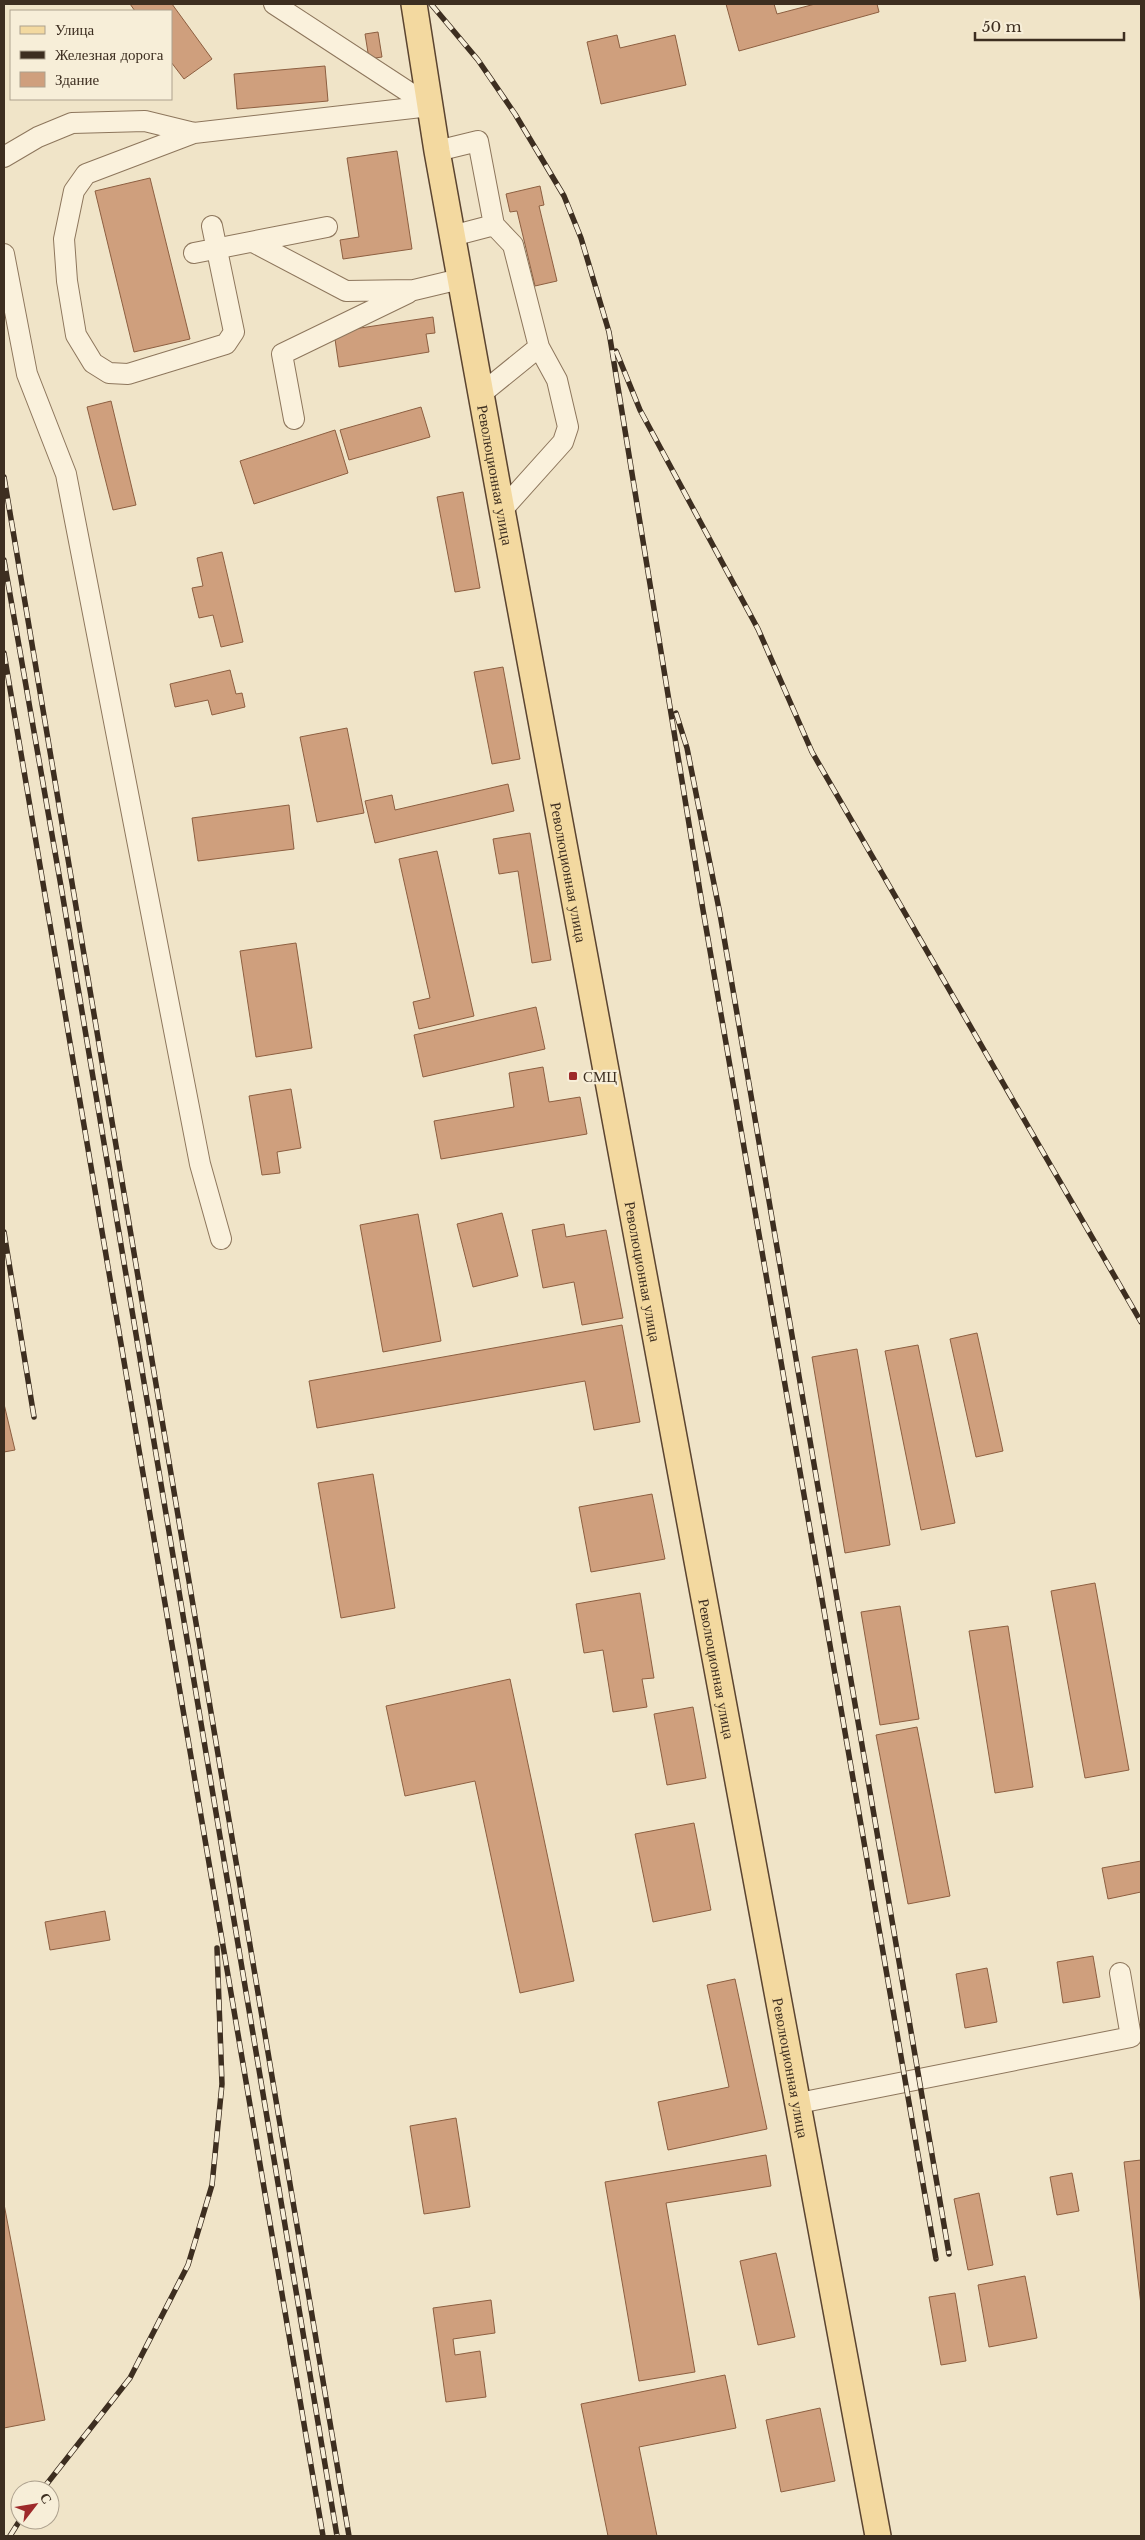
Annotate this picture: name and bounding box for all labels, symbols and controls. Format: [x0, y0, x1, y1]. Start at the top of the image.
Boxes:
legend [10, 10, 172, 100]
scale bar [975, 10, 1124, 42]
text: 50 m [982, 17, 1022, 36]
text: Улица [55, 20, 94, 39]
text: Железная дорога [55, 45, 164, 64]
text: Здание [55, 70, 99, 89]
street label: Революционная улица [474, 403, 518, 547]
street label: Революционная улица [547, 800, 592, 944]
place label: СМЦ [583, 1067, 617, 1086]
marker: СМЦ [567, 1070, 579, 1082]
street label: Революционная улица [621, 1200, 666, 1343]
street label: Революционная улица [695, 1597, 739, 1741]
street label: Революционная улица [769, 1996, 813, 2140]
north arrow [10, 2480, 60, 2530]
text: С [36, 2489, 56, 2507]

